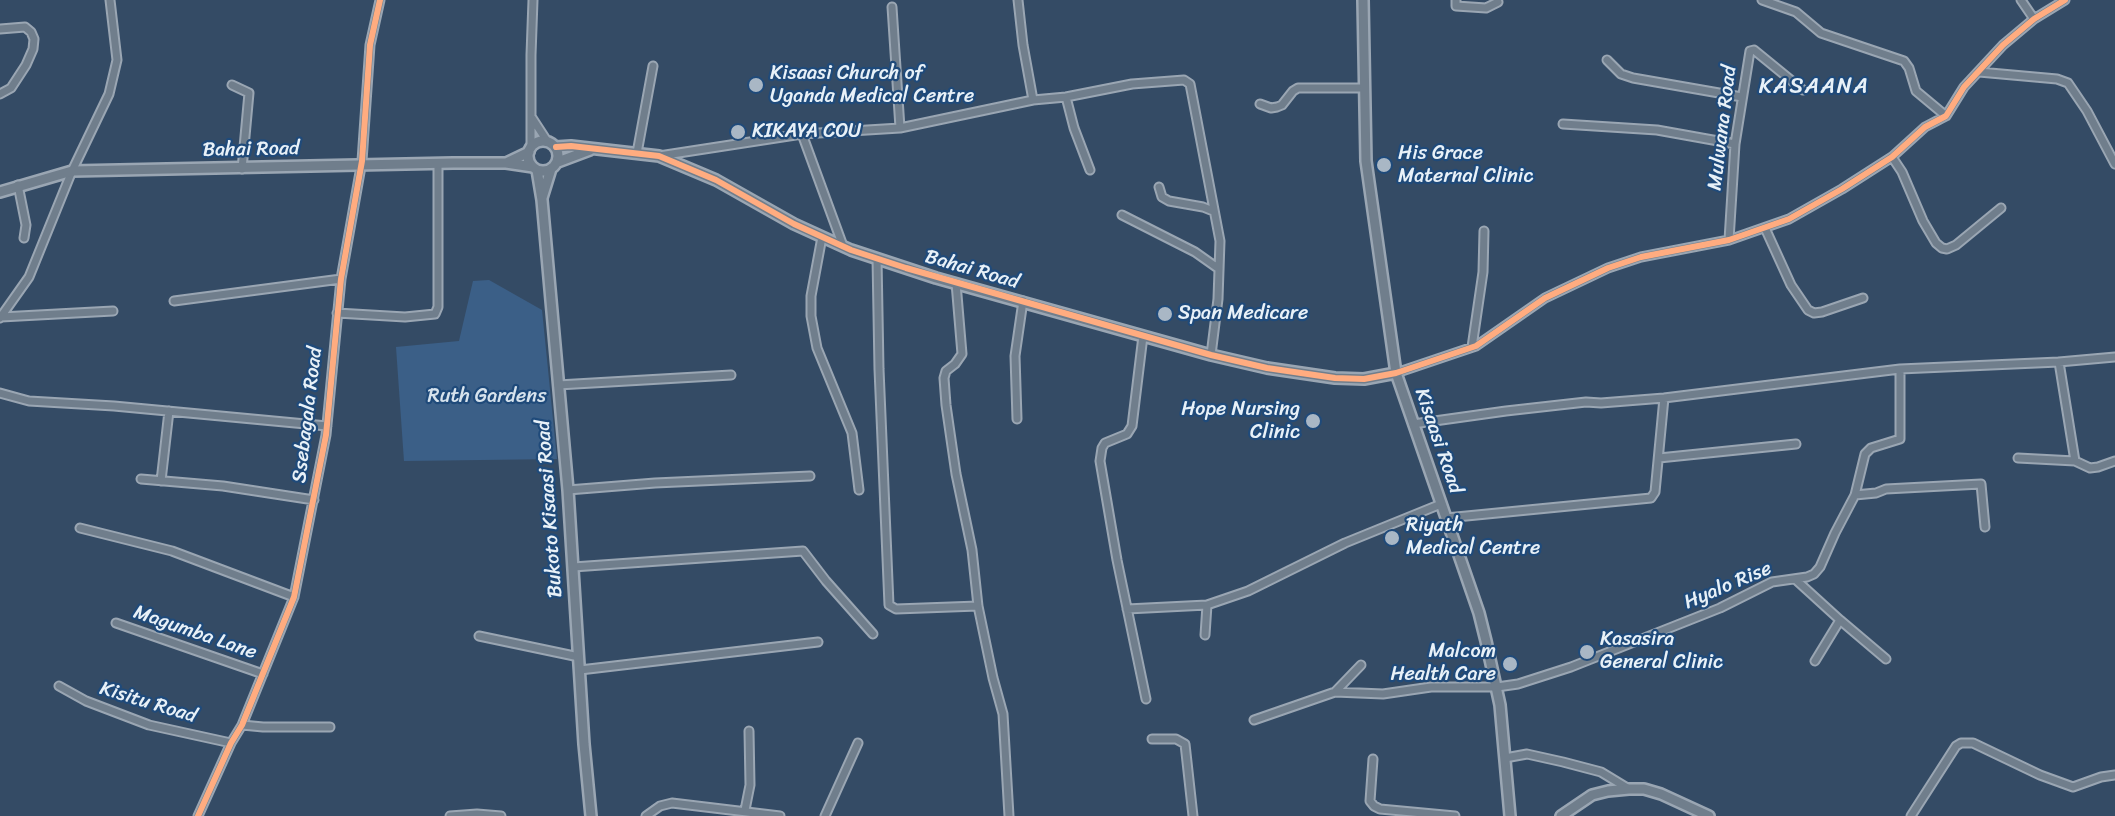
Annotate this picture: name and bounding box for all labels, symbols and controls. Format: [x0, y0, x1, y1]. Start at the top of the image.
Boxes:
place label: Kisaasi Church of Uganda Medical Centre [770, 62, 974, 109]
street label: Mulwana Road [1703, 64, 1743, 192]
district label: KASAANA [1759, 74, 1869, 100]
marker: Kisaasi Church of Uganda Medical Centre [747, 76, 765, 94]
place label: KIKAYA COU [752, 120, 862, 144]
marker: KIKAYA COU [729, 123, 747, 141]
street label: Bahai Road [202, 137, 300, 163]
place label: His Grace Maternal Clinic [1398, 142, 1533, 189]
marker: His Grace Maternal Clinic [1375, 156, 1393, 174]
street label: Bahai Road [922, 245, 1022, 295]
place label: Span Medicare [1178, 302, 1308, 326]
marker: Span Medicare [1156, 305, 1174, 323]
street label: Ssebagala Road [288, 346, 328, 484]
park label: Ruth Gardens [428, 385, 546, 409]
street label: Kisaasi Road [1409, 385, 1467, 497]
place label: Hope Nursing Clinic [1181, 398, 1300, 445]
marker: Hope Nursing Clinic [1304, 412, 1322, 430]
street label: Bukoto Kisaasi Road [532, 420, 568, 598]
place label: Riyath Medical Centre [1406, 514, 1540, 561]
marker: Riyath Medical Centre [1383, 529, 1401, 547]
street label: Hyalo Rise [1681, 557, 1775, 615]
street label: Magumba Lane [130, 601, 260, 665]
place label: Kasasira General Clinic [1600, 628, 1723, 675]
place label: Malcom Health Care [1390, 640, 1496, 687]
marker: Kasasira General Clinic [1578, 643, 1596, 661]
marker: Malcom Health Care [1501, 655, 1519, 673]
street label: Kisitu Road [97, 677, 199, 729]

